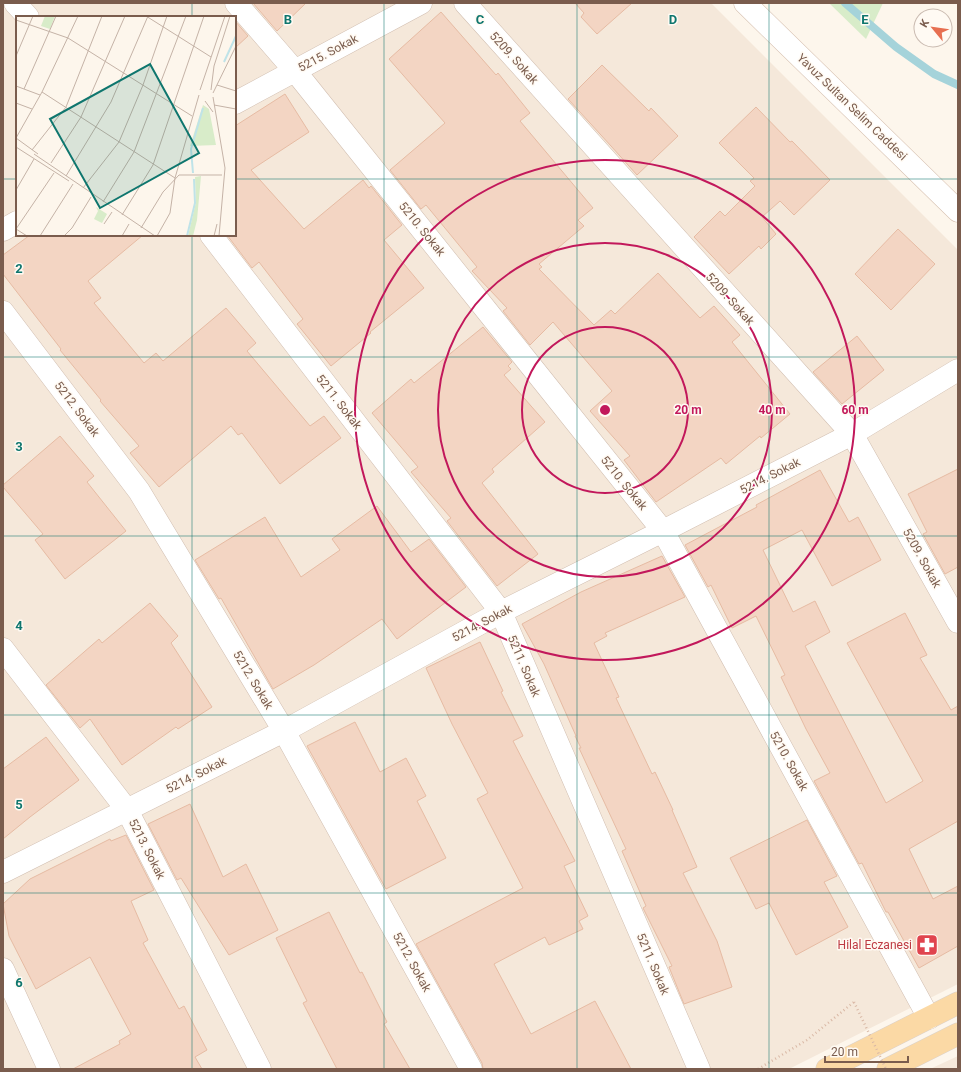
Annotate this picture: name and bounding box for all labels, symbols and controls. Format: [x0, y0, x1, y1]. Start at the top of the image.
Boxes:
north arrow [913, 8, 953, 48]
text: B [284, 12, 292, 27]
text: C [476, 12, 485, 27]
text: D [669, 12, 677, 27]
text: E [861, 12, 869, 27]
inset map [16, 16, 236, 236]
text: K [917, 16, 933, 30]
street label: 5209. Sokak [487, 29, 542, 88]
street label: 5215. Sokak [296, 31, 361, 75]
street label: Yavuz Sultan Selim Caddesi [794, 51, 910, 163]
street label: 5210. Sokak [396, 199, 449, 260]
text: 2 [15, 261, 23, 276]
street label: 5209. Sokak [703, 270, 758, 329]
street label: 5211. Sokak [313, 372, 365, 433]
street label: 5212. Sokak [52, 379, 103, 440]
centre of rings [598, 403, 612, 417]
text: 20 m [674, 403, 702, 417]
text: 40 m [758, 403, 786, 417]
text: 60 m [841, 403, 869, 417]
text: 3 [15, 439, 23, 454]
street label: 5210. Sokak [598, 453, 651, 514]
street label: 5214. Sokak [738, 454, 803, 497]
street label: 5209. Sokak [900, 526, 945, 591]
street label: 5214. Sokak [450, 601, 515, 645]
text: 4 [15, 618, 23, 633]
street label: 5211. Sokak [505, 633, 544, 700]
street label: 5212. Sokak [230, 648, 276, 713]
street label: 5210. Sokak [767, 729, 812, 794]
street label: 5214. Sokak [164, 753, 229, 796]
text: 5 [15, 797, 23, 812]
street label: 5213. Sokak [126, 817, 169, 882]
street label: 5212. Sokak [390, 930, 435, 995]
street label: 5211. Sokak [634, 931, 673, 998]
pharmacy icon: Hilal Eczanesi [914, 932, 940, 958]
place label: Hilal Eczanesi [838, 938, 912, 952]
text: 6 [15, 975, 23, 990]
scale bar [825, 1038, 908, 1064]
text: 20 m [831, 1045, 858, 1059]

